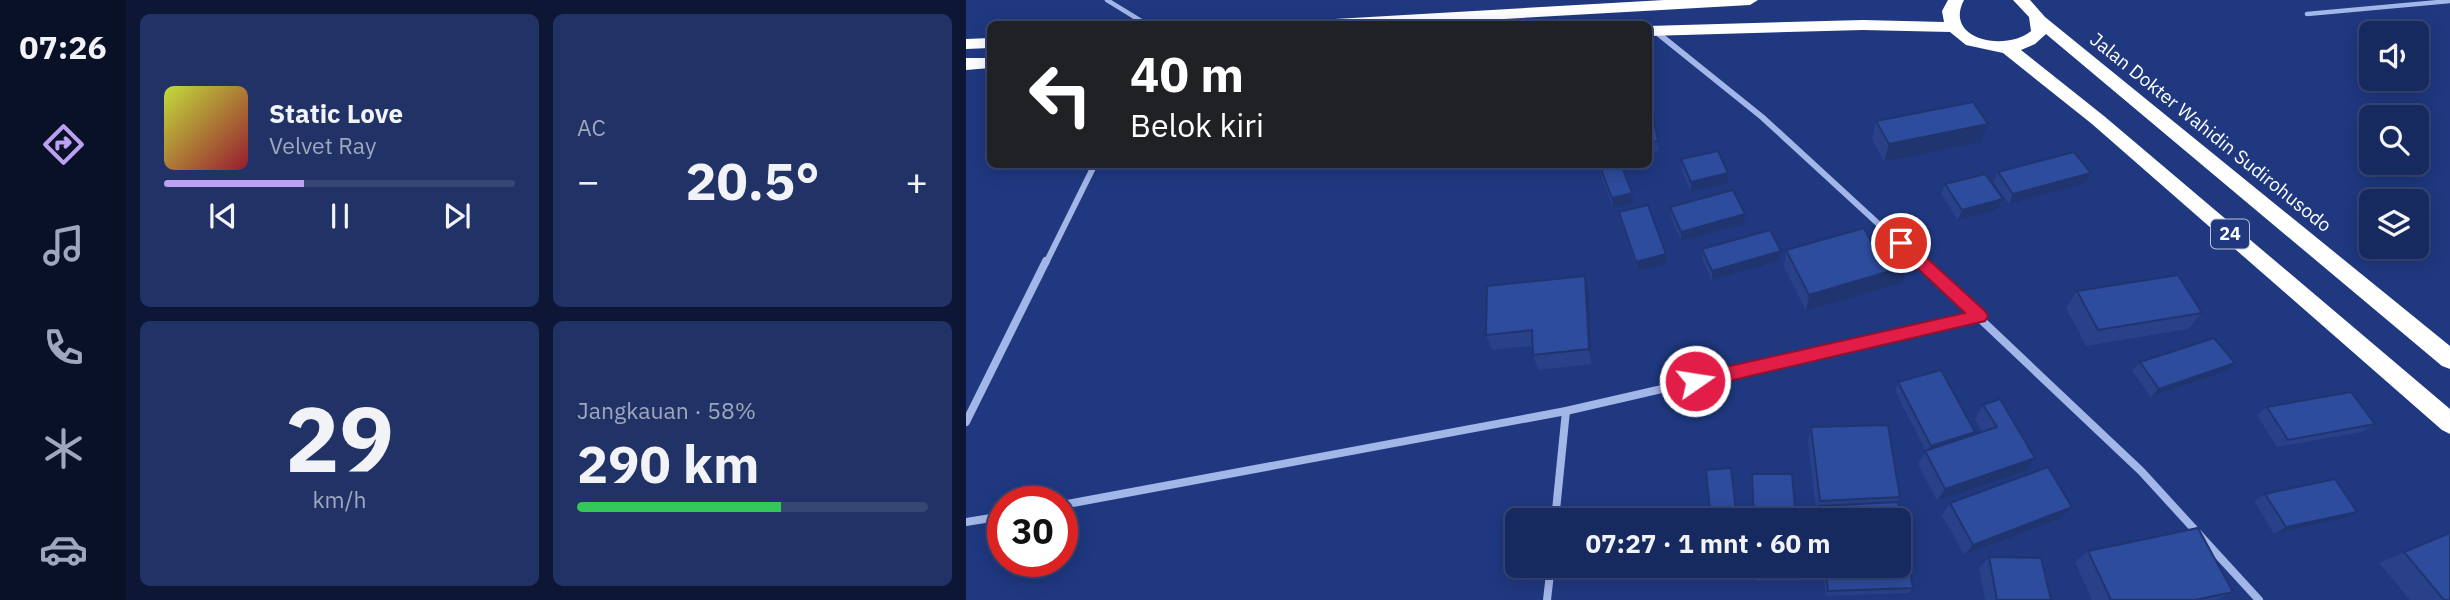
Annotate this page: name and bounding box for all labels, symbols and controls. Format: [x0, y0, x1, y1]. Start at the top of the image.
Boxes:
map controls [2359, 21, 2429, 259]
button: sound [2359, 21, 2429, 91]
text: 07:26 [19, 26, 107, 68]
street label: Jalan Dokter Wahidin Sudirohusodo [2085, 27, 2337, 237]
text: 40 m [1130, 42, 1244, 105]
icon: left [1015, 49, 1106, 140]
text: Static Love [269, 96, 403, 130]
text: Belok kiri [1130, 104, 1264, 146]
button: search [2359, 105, 2429, 175]
text: AC [577, 112, 606, 142]
icon: directions [39, 120, 88, 169]
text: Velvet Ray [269, 130, 376, 160]
text: 20.5° [685, 147, 820, 214]
text: − [577, 156, 600, 205]
text: + [905, 156, 928, 205]
button: layers [2359, 189, 2429, 259]
icon: previous [204, 197, 242, 235]
icon: pause [321, 197, 359, 235]
icon: next [438, 197, 476, 235]
pin [1871, 213, 1931, 273]
road number: 24 [2211, 220, 2249, 248]
icon: music [39, 221, 88, 270]
icon: arrive [1882, 224, 1920, 262]
icon: phone [39, 323, 88, 372]
position arrow [1658, 344, 1732, 418]
text: 29 [285, 379, 394, 497]
text: Jangkauan · 58% [577, 395, 756, 425]
icon: climate [39, 424, 88, 473]
text: 290 km [577, 430, 759, 497]
text: km/h [312, 484, 367, 514]
speed limit sign: 30 [987, 486, 1078, 577]
icon: car [39, 525, 88, 574]
text: 07:27 · 1 mnt · 60 m [1585, 526, 1831, 560]

